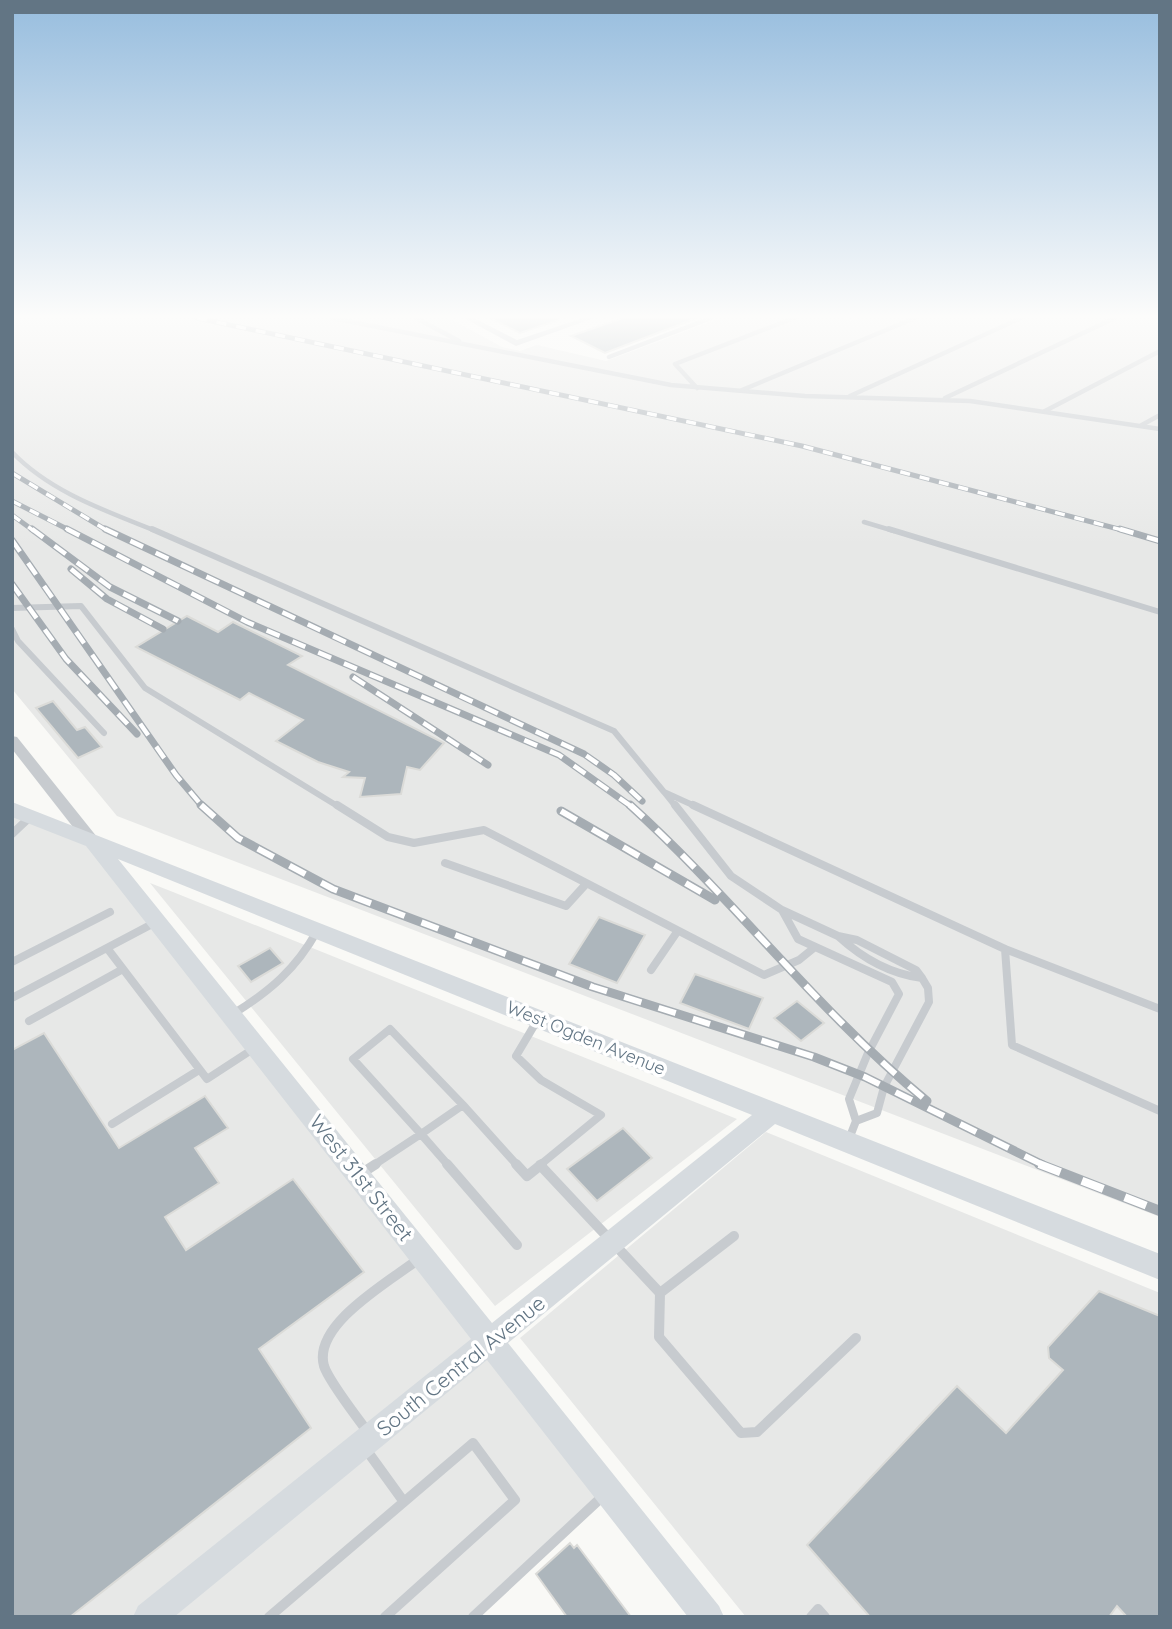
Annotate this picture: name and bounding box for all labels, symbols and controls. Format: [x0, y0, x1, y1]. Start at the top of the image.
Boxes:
street label: West Ogden Avenue [503, 995, 669, 1080]
street label: West 31st Street [304, 1109, 419, 1246]
street label: South Central Avenue [371, 1289, 550, 1441]

